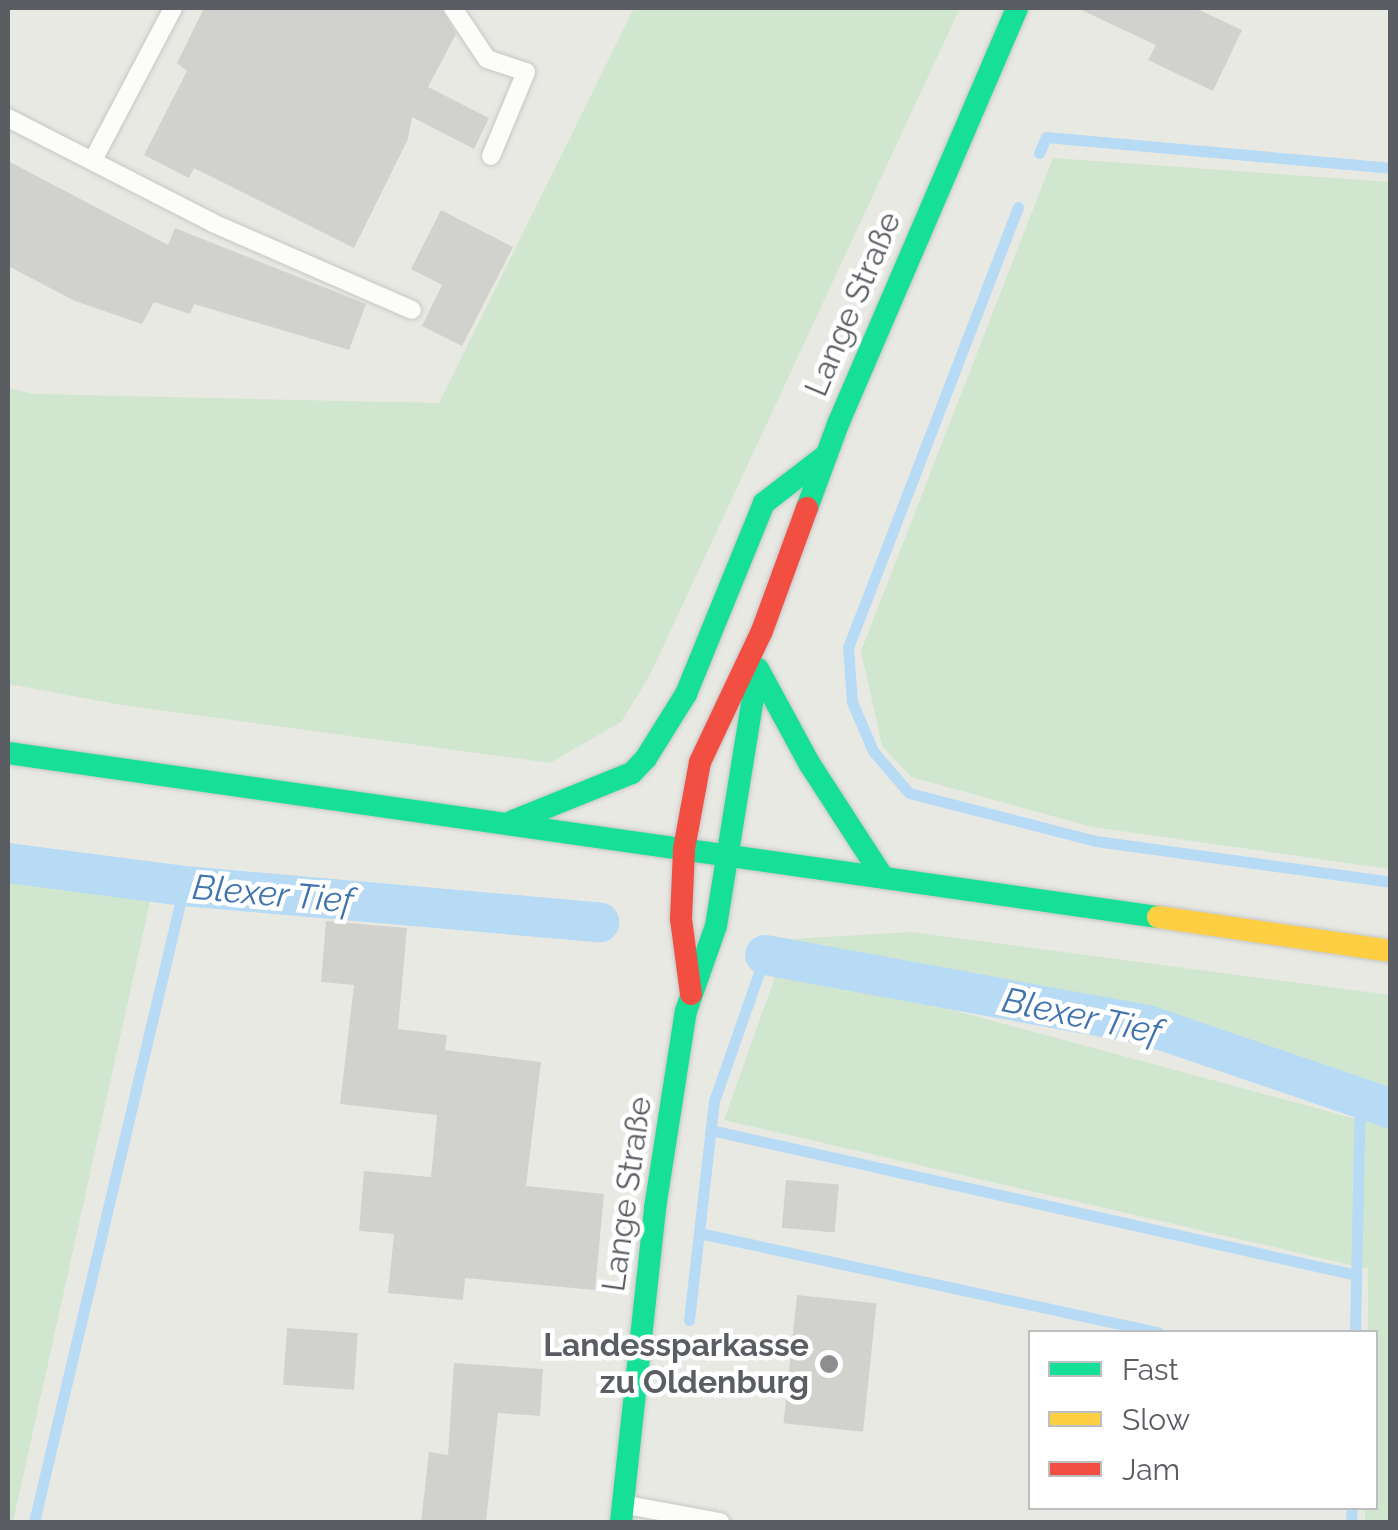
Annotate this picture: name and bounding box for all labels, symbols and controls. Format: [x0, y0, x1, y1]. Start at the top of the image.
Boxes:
street label: Lange Straße [797, 206, 909, 402]
water label: Blexer Tief [190, 866, 356, 922]
water label: Blexer Tief [998, 978, 1166, 1054]
street label: Lange Straße [594, 1094, 660, 1294]
place label: Landessparkasse zu Oldenburg [543, 1327, 809, 1402]
legend [1028, 1330, 1378, 1510]
text: Fast [1122, 1352, 1179, 1387]
marker: Landessparkasse zu Oldenburg [818, 1353, 840, 1375]
text: Slow [1122, 1402, 1190, 1437]
text: Jam [1122, 1452, 1180, 1487]

